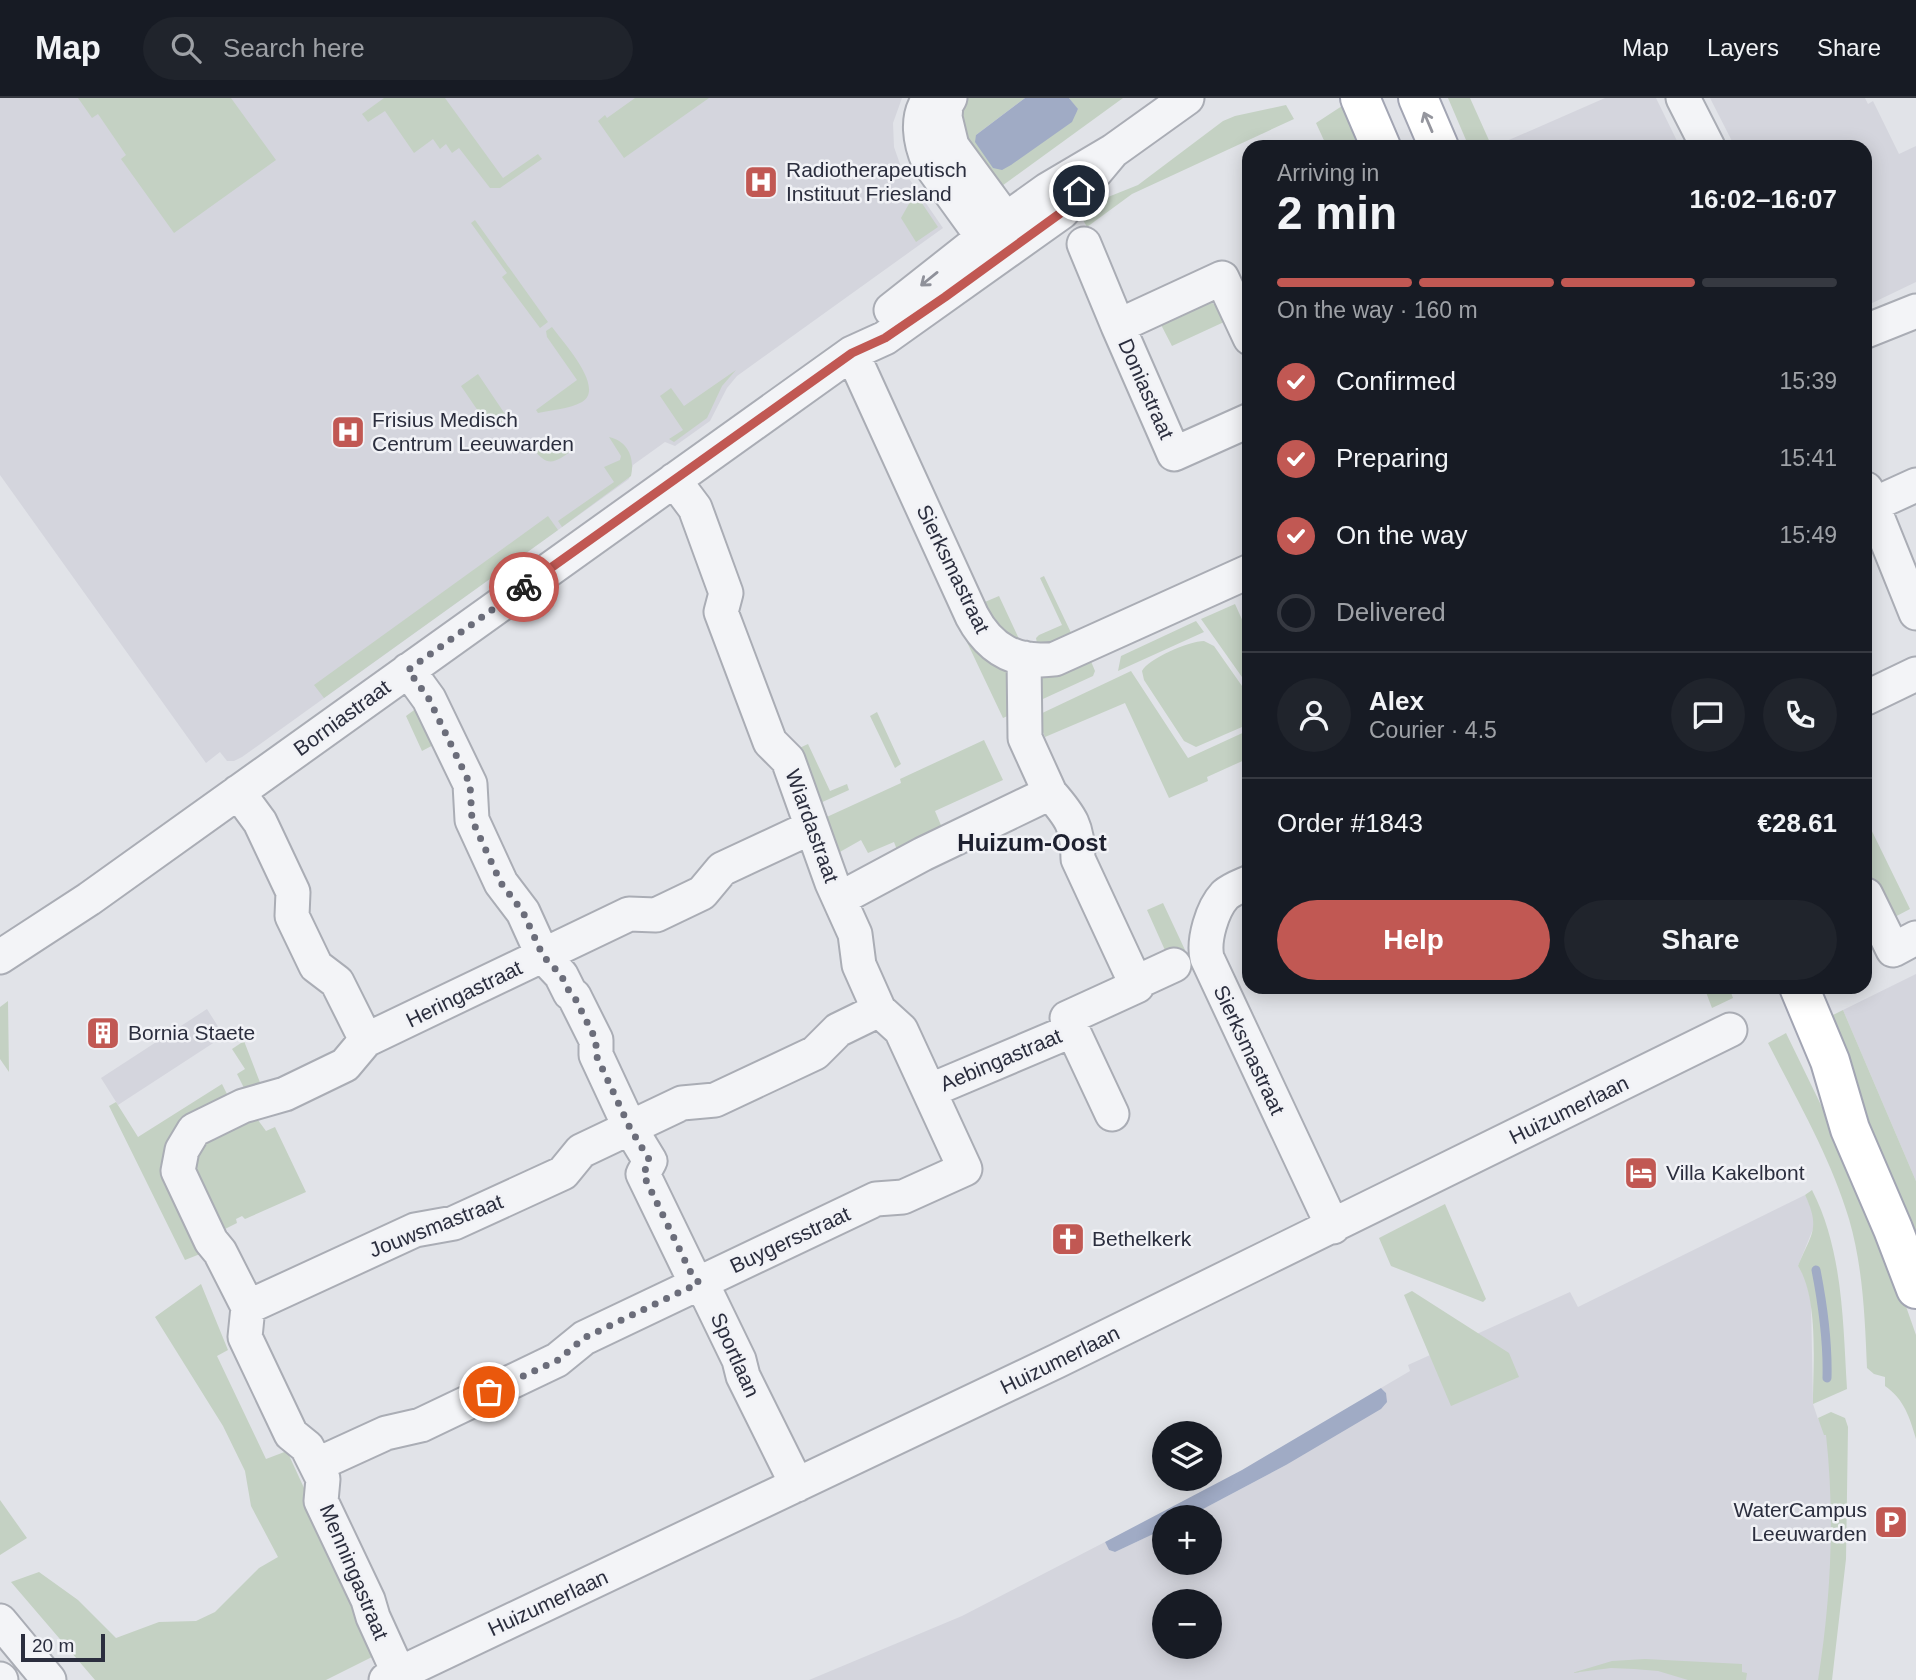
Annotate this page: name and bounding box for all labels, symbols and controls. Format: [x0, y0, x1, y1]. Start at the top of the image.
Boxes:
search box [143, 17, 633, 80]
text: Map [35, 29, 101, 66]
icon: search [167, 29, 205, 67]
text: Search here [223, 33, 365, 63]
text: Map [1622, 34, 1669, 61]
text: Layers [1707, 34, 1779, 61]
text: Share [1817, 34, 1881, 61]
one-way arrow [1421, 112, 1434, 134]
place label: Radiotherapeutisch Instituut Friesland [786, 158, 967, 205]
text: Arriving in [1277, 160, 1379, 186]
pin [1049, 161, 1109, 221]
hospital icon: Radiotherapeutisch Instituut Friesland [742, 163, 780, 201]
icon: home [1060, 172, 1098, 210]
text: 16:02–16:07 [1690, 184, 1837, 214]
text: 2 min [1277, 187, 1397, 239]
one-way arrow [920, 271, 938, 287]
text: On the way · 160 m [1277, 297, 1478, 323]
street label: Doniastraat [1114, 335, 1179, 443]
icon: check [1277, 363, 1315, 401]
text: Confirmed [1336, 366, 1456, 396]
text: 15:39 [1779, 368, 1837, 394]
place label: Frisius Medisch Centrum Leeuwarden [372, 408, 574, 455]
hospital icon: Frisius Medisch Centrum Leeuwarden [329, 413, 367, 451]
icon: check [1277, 440, 1315, 478]
text: Preparing [1336, 443, 1449, 473]
text: 15:41 [1779, 445, 1837, 471]
street label: Sierksmastraat [912, 501, 995, 637]
icon: check [1277, 517, 1315, 555]
text: On the way [1336, 520, 1468, 550]
text: 15:49 [1779, 522, 1837, 548]
courier [489, 552, 559, 622]
icon: bike [505, 568, 543, 606]
text: Delivered [1336, 597, 1446, 627]
street label: Borniastraat [289, 675, 394, 760]
button: person [1277, 678, 1351, 752]
button: chat [1671, 678, 1745, 752]
button: phone [1763, 678, 1837, 752]
text: Alex [1369, 686, 1424, 716]
text: Courier · 4.5 [1369, 717, 1497, 743]
street label: Wiardastraat [781, 766, 844, 886]
text: Order #1843 [1277, 808, 1423, 838]
text: €28.61 [1757, 808, 1837, 838]
district label: Huizum-Oost [957, 829, 1107, 856]
button: Help [1277, 900, 1550, 980]
button: Share [1564, 900, 1837, 980]
street label: Heringastraat [402, 956, 526, 1032]
street label: Sierksmastraat [1209, 981, 1290, 1118]
building icon: Bornia Staete [84, 1014, 122, 1052]
place label: Bornia Staete [128, 1021, 255, 1044]
street label: Aebingastraat [937, 1024, 1065, 1095]
street label: Huizumerlaan [1506, 1071, 1632, 1148]
hotel icon: Villa Kakelbont [1622, 1154, 1660, 1192]
place label: Villa Kakelbont [1666, 1161, 1805, 1184]
street label: Jouwsmastraat [366, 1189, 506, 1262]
street label: Buygersstraat [726, 1202, 854, 1277]
church icon: Bethelkerk [1049, 1220, 1087, 1258]
place label: Bethelkerk [1092, 1227, 1192, 1250]
street label: Sportlaan [707, 1309, 764, 1401]
street label: Huizumerlaan [997, 1321, 1123, 1398]
pin [459, 1362, 519, 1422]
icon: bag [470, 1373, 508, 1411]
map controls [1152, 1421, 1222, 1659]
button: layers [1152, 1421, 1222, 1491]
place label: WaterCampus Leeuwarden [1734, 1498, 1867, 1545]
street label: Menningastraat [316, 1501, 393, 1643]
parking icon: WaterCampus Leeuwarden [1872, 1503, 1910, 1541]
button: + [1152, 1505, 1222, 1575]
street label: Huizumerlaan [484, 1565, 611, 1640]
button: − [1152, 1589, 1222, 1659]
scale bar [21, 1631, 105, 1663]
text: 20 m [32, 1635, 74, 1656]

